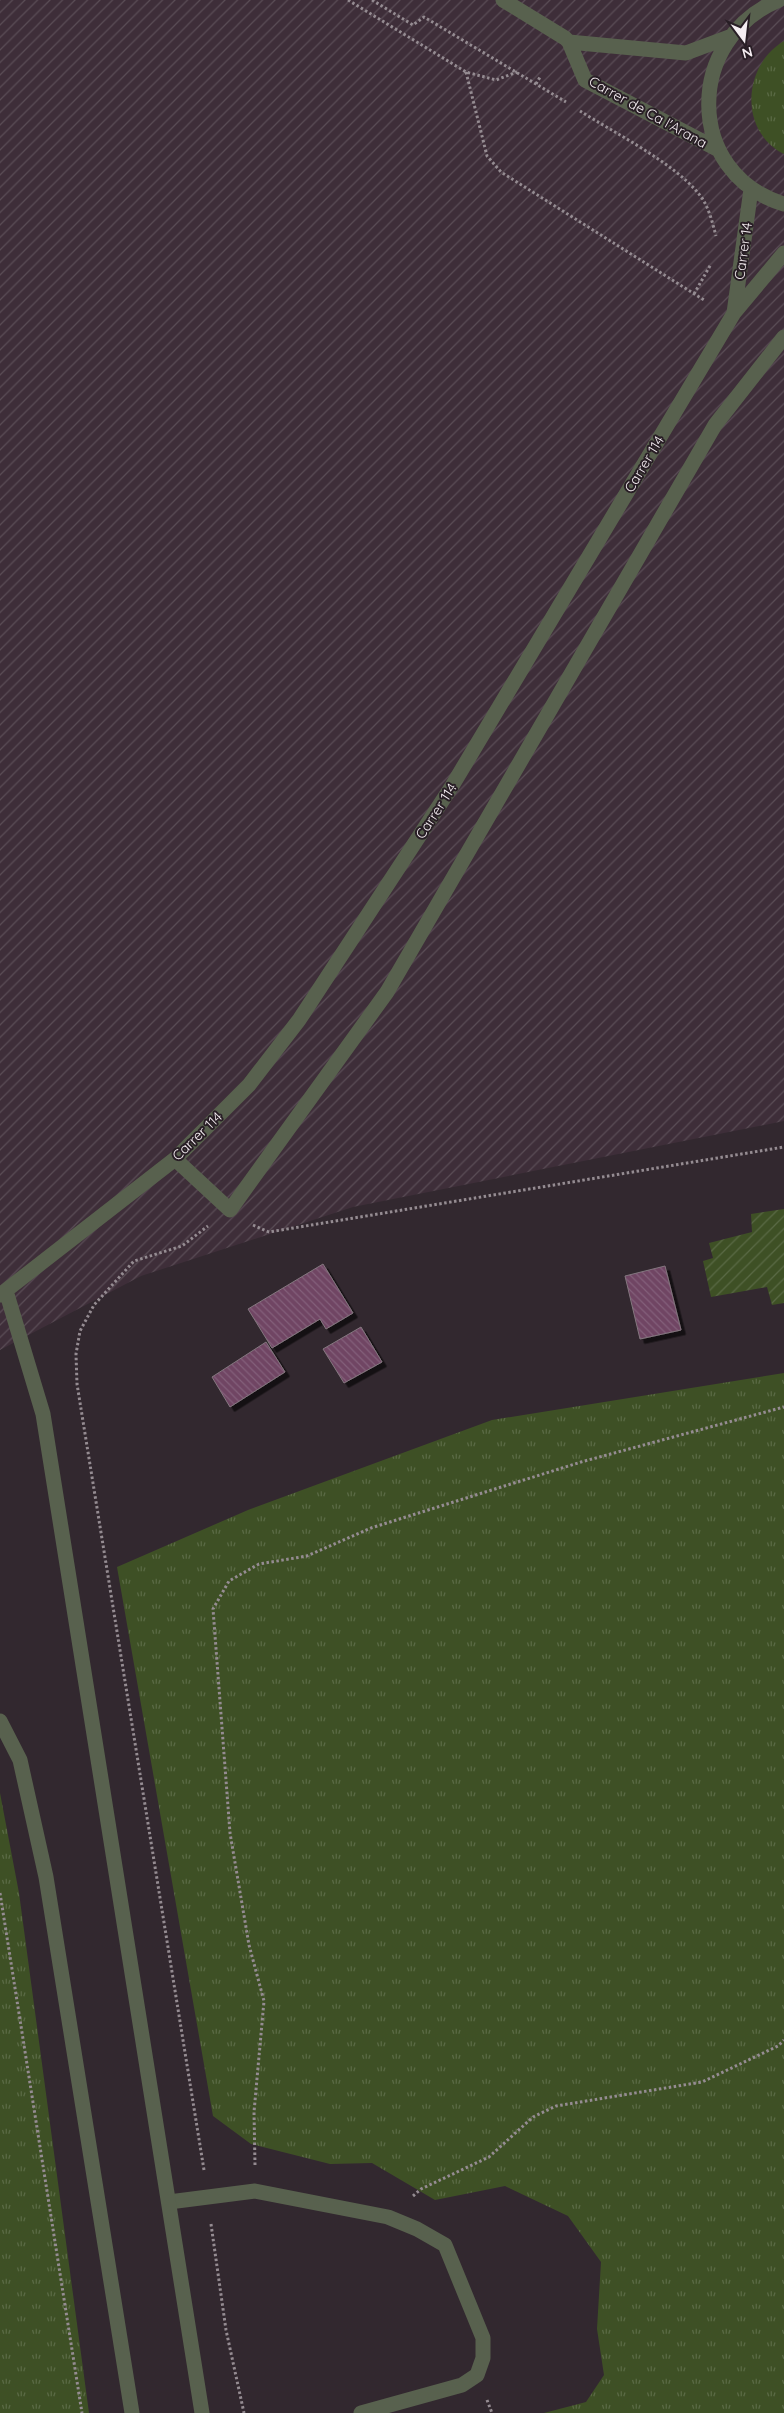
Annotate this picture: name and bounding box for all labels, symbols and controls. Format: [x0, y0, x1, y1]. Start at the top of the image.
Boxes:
north arrow [719, 15, 769, 65]
text: N [740, 43, 755, 63]
street label: Carrer de Ca l'Arana [586, 72, 710, 152]
street label: Carrer 14 [730, 221, 756, 281]
street label: Carrer 114 [620, 432, 668, 496]
street label: Carrer 114 [411, 780, 461, 842]
street label: Carrer 114 [168, 1108, 226, 1164]

